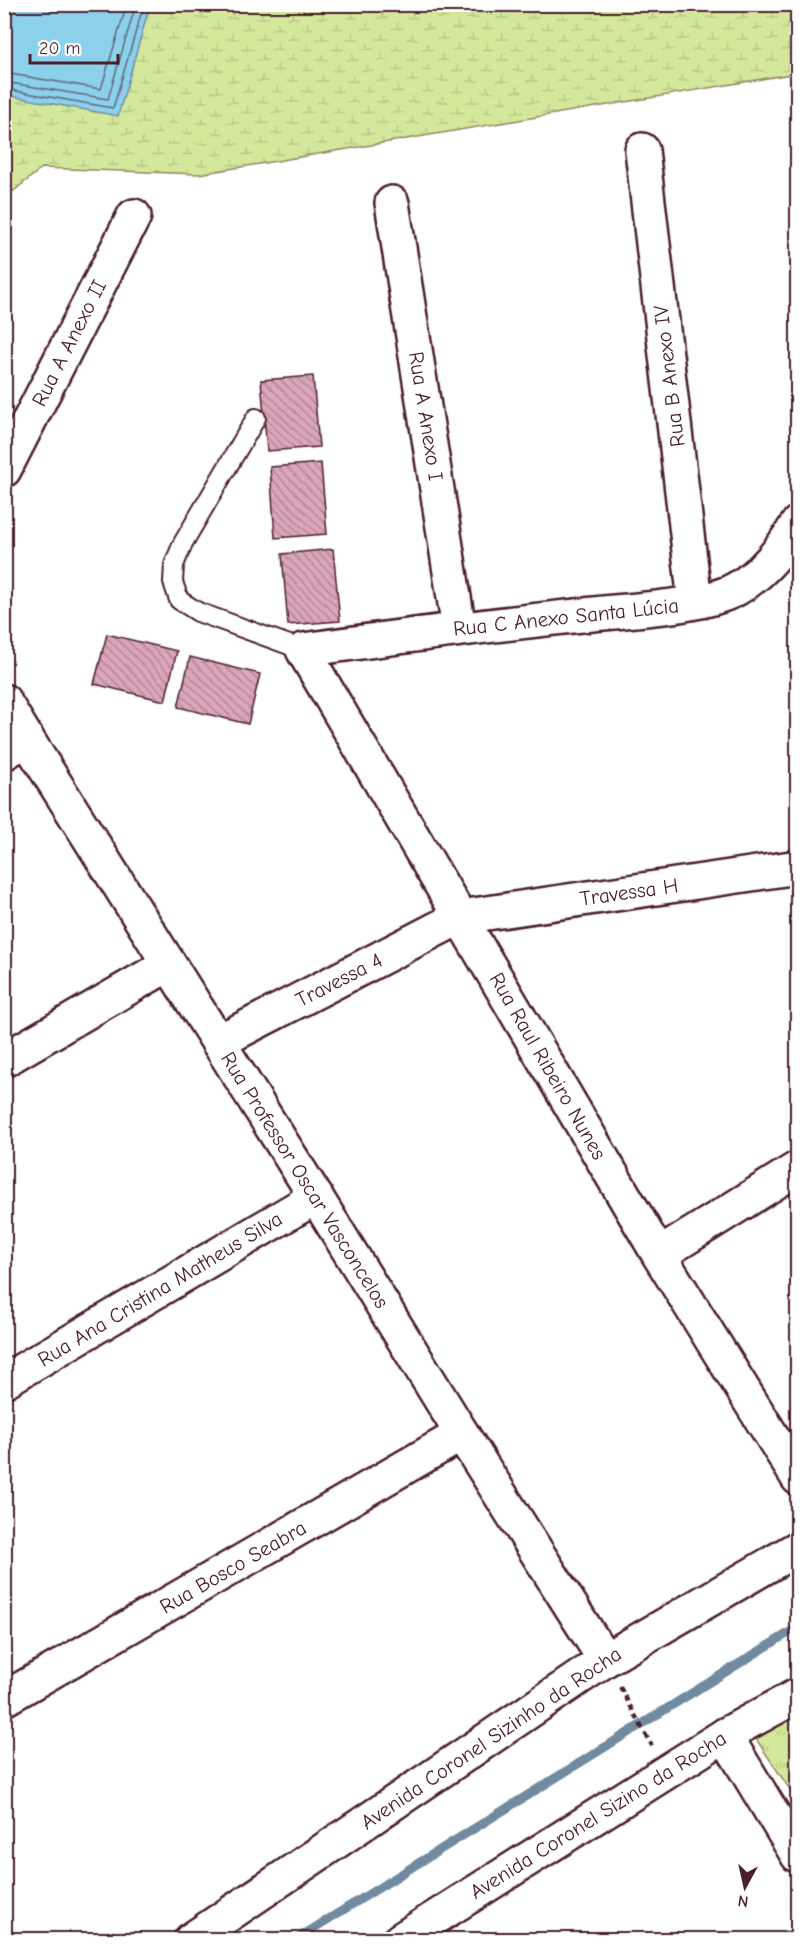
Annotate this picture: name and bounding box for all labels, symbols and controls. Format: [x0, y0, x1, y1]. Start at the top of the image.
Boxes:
scale bar [30, 27, 118, 65]
text: 20 m [39, 38, 80, 59]
street label: Rua A Anexo II [27, 276, 111, 410]
street label: Rua B Anexo IV [648, 303, 690, 448]
street label: Rua A Anexo I [404, 350, 448, 482]
street label: Rua C Anexo Santa Lúcia [452, 593, 680, 641]
street label: Travessa H [578, 873, 680, 911]
street label: Travessa 4 [292, 948, 386, 1012]
street label: Rua Raul Ribeiro Nunes [485, 968, 611, 1164]
street label: Rua Professor Oscar Vasconcelos [216, 1047, 394, 1313]
street label: Rua Ana Cristina Matheus Silva [34, 1206, 286, 1372]
street label: Rua Bosco Seabra [156, 1515, 310, 1619]
street label: Avenida Coronel Sizinho da Rocha [356, 1642, 626, 1834]
street label: Avenida Coronel Sizino da Rocha [465, 1726, 731, 1904]
north arrow [715, 1857, 775, 1917]
text: N [737, 1891, 749, 1911]

